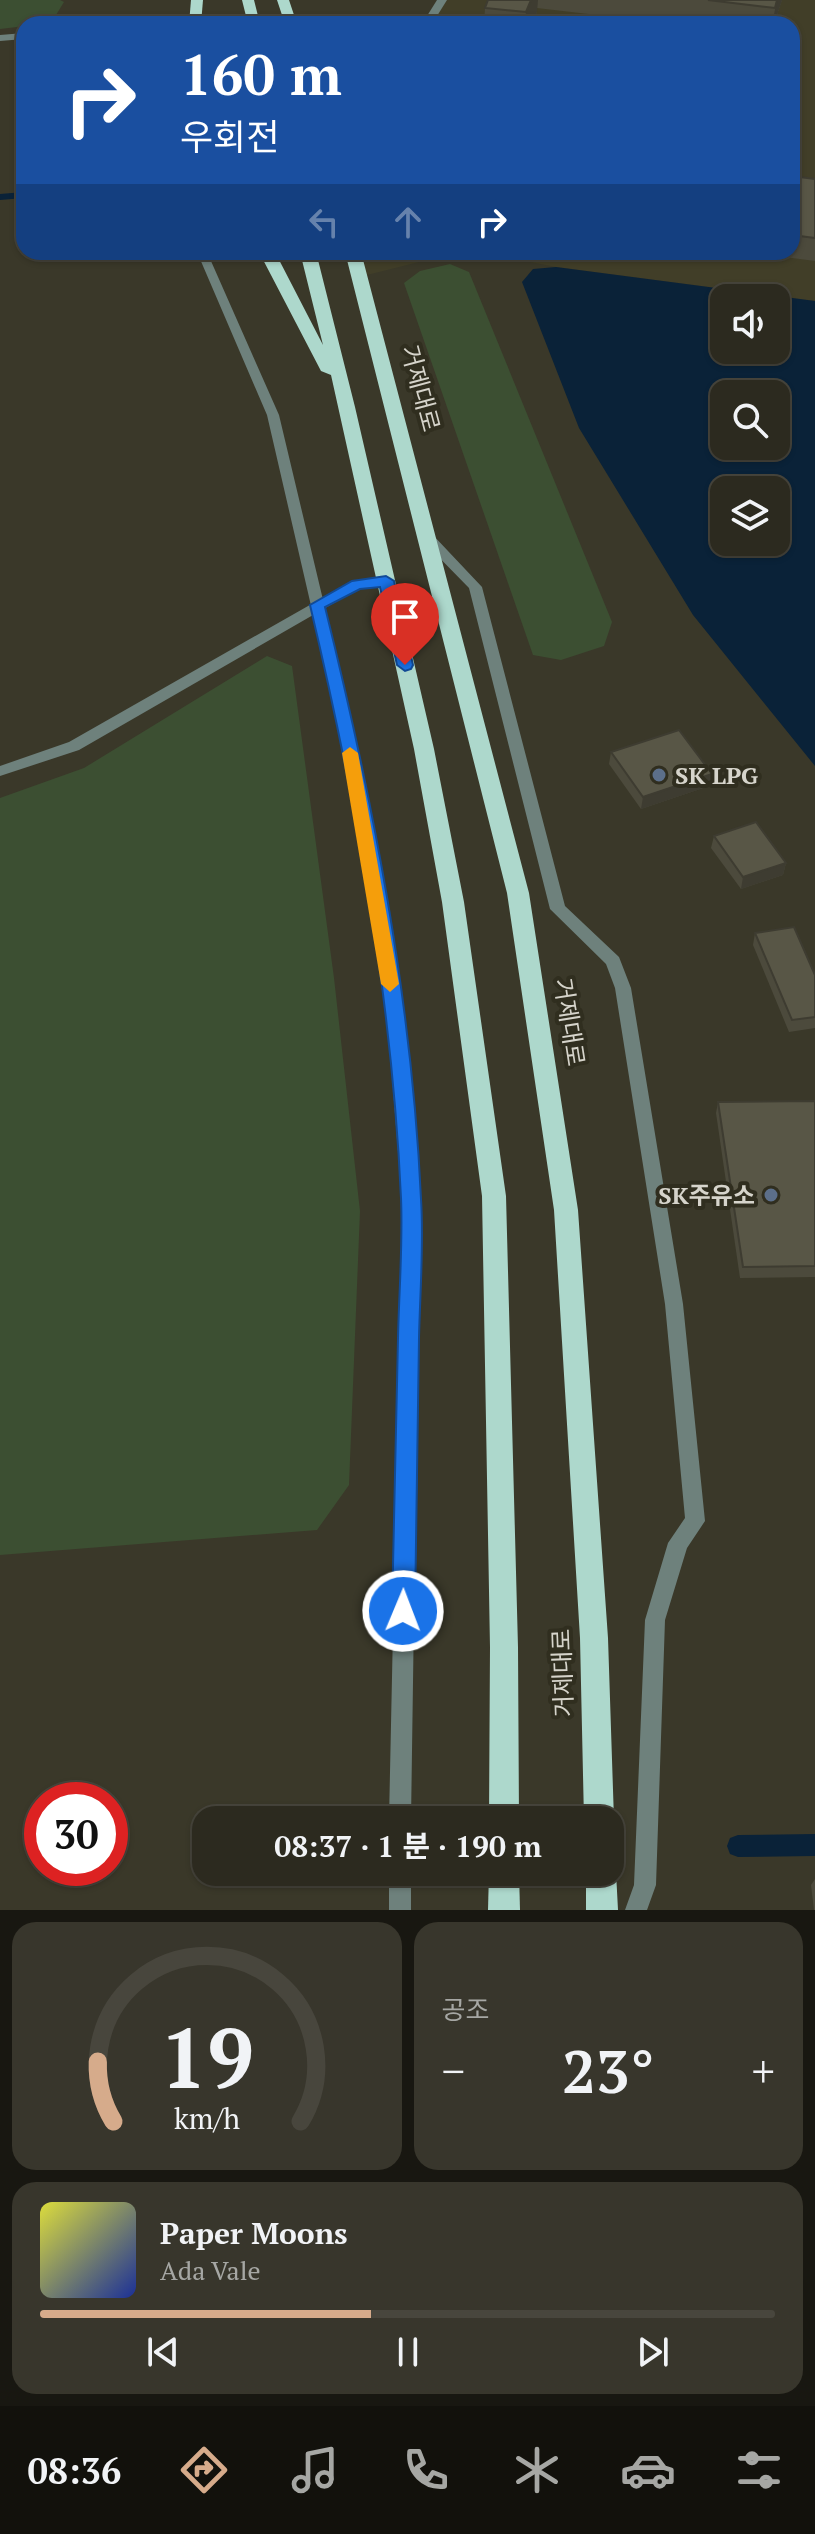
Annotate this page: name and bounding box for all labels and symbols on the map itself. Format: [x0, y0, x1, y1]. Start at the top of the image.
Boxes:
street label: 거제대로 [394, 341, 448, 435]
pin [371, 583, 439, 665]
place label: SK LPG [675, 759, 758, 791]
marker: SK LPG [650, 766, 668, 784]
street label: 거제대로 [547, 976, 593, 1068]
place label: SK주유소 [658, 1179, 755, 1211]
marker: SK주유소 [762, 1186, 780, 1204]
position arrow [361, 1569, 445, 1653]
street label: 거제대로 [544, 1628, 580, 1718]
speed limit sign: 30 [24, 1782, 128, 1886]

